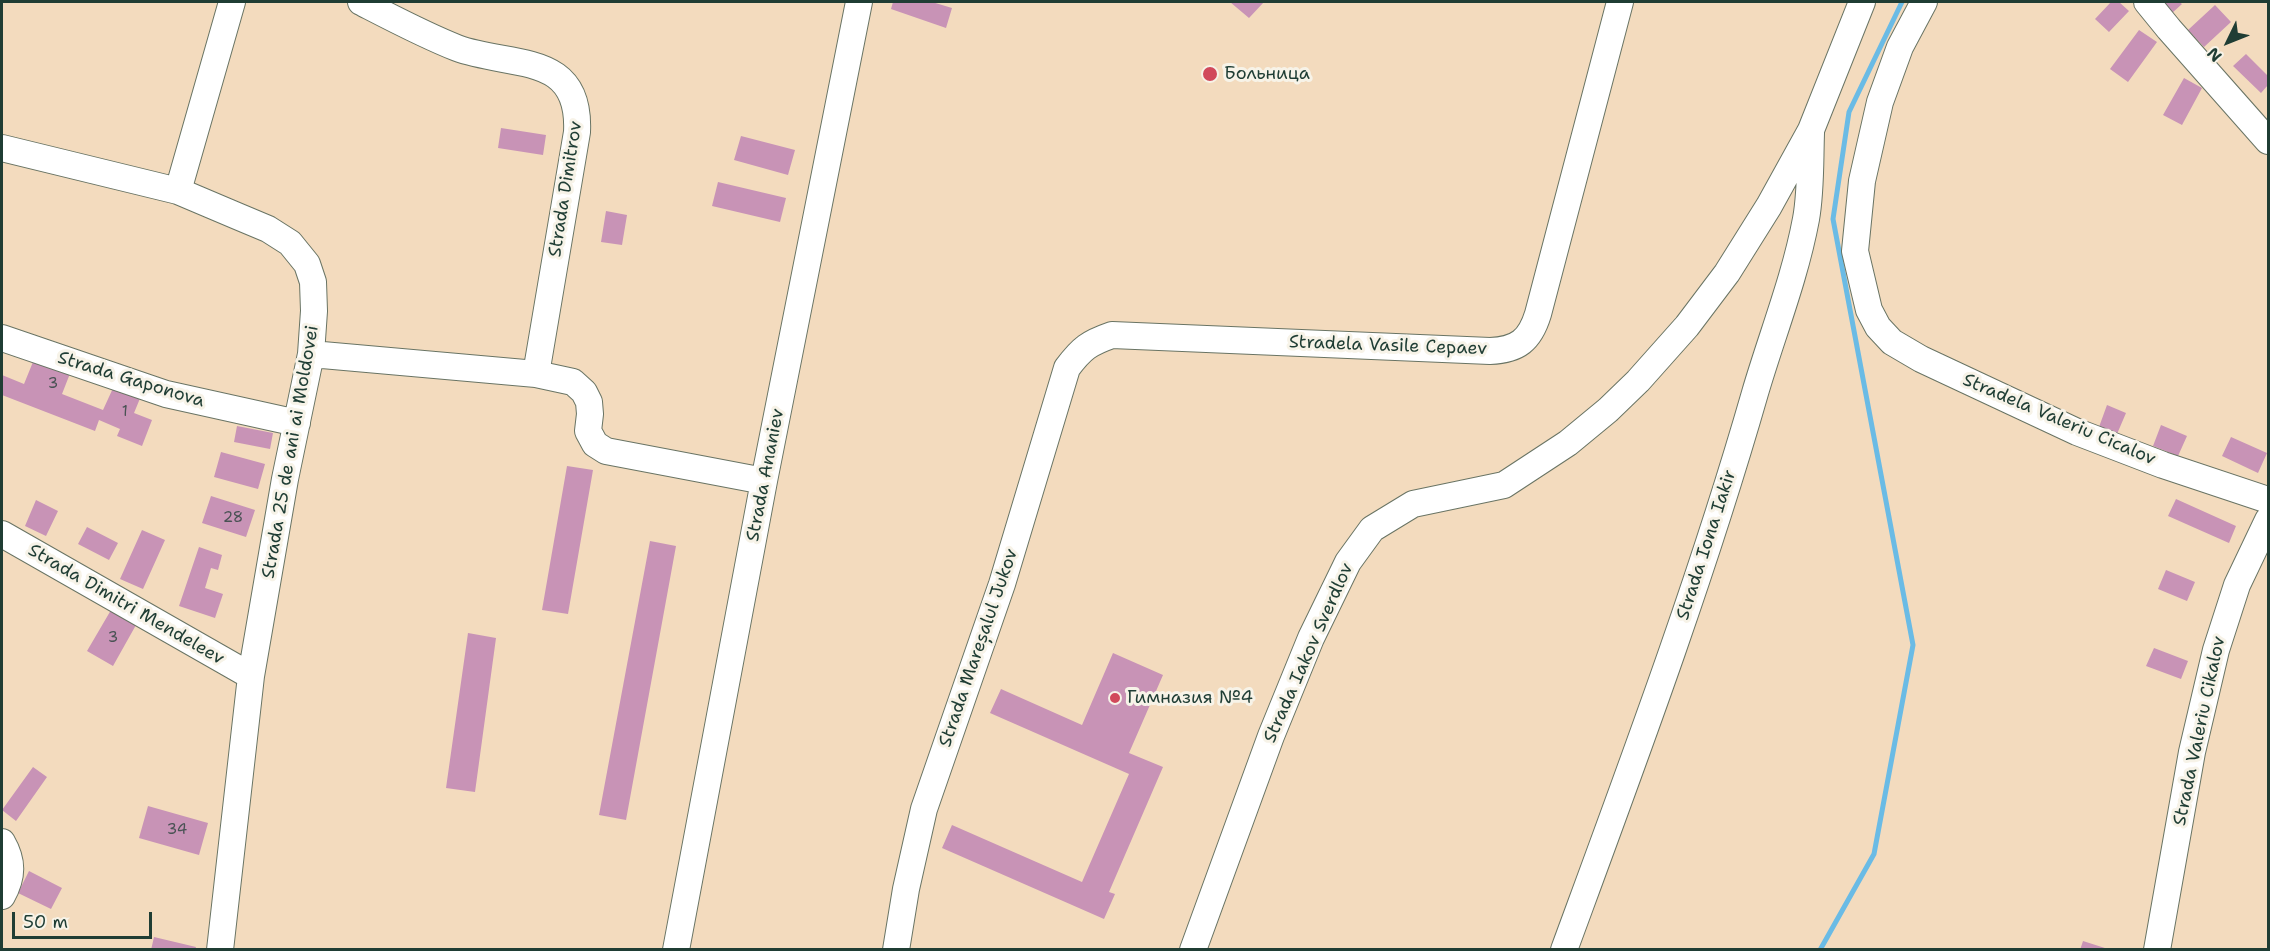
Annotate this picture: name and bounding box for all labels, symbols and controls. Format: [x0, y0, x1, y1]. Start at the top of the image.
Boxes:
north arrow [2198, 12, 2258, 72]
text: N [2202, 43, 2226, 66]
place label: Больница [1224, 63, 1310, 85]
marker: Больница [1201, 65, 1219, 83]
street label: Strada Dimitrov [545, 119, 587, 259]
street label: Strada 25 de ani ai Moldovei [258, 324, 324, 580]
street label: Stradela Vasile Cepaev [1288, 332, 1488, 360]
street label: Strada Gaponova [55, 347, 207, 413]
street label: Stradela Valeriu Cicalov [1959, 370, 2159, 470]
house number: 3 [48, 375, 58, 393]
house number: 1 [122, 403, 128, 421]
street label: Strada Ananiev [743, 407, 789, 543]
street label: Strada Iona Iakir [1673, 467, 1741, 623]
house number: 28 [223, 509, 243, 527]
street label: Strada Dimitri Mendeleev [24, 540, 228, 670]
street label: Strada Mareșalul Jukov [935, 546, 1023, 750]
street label: Strada Iakov Sverdlov [1260, 560, 1358, 746]
house number: 3 [108, 629, 118, 647]
street label: Strada Valeriu Cikalov [2169, 634, 2231, 828]
place label: Гимназия №4 [1127, 687, 1253, 709]
marker: Гимназия №4 [1108, 691, 1122, 705]
house number: 34 [167, 821, 187, 839]
scale bar [15, 900, 154, 938]
text: 50 m [23, 910, 68, 934]

